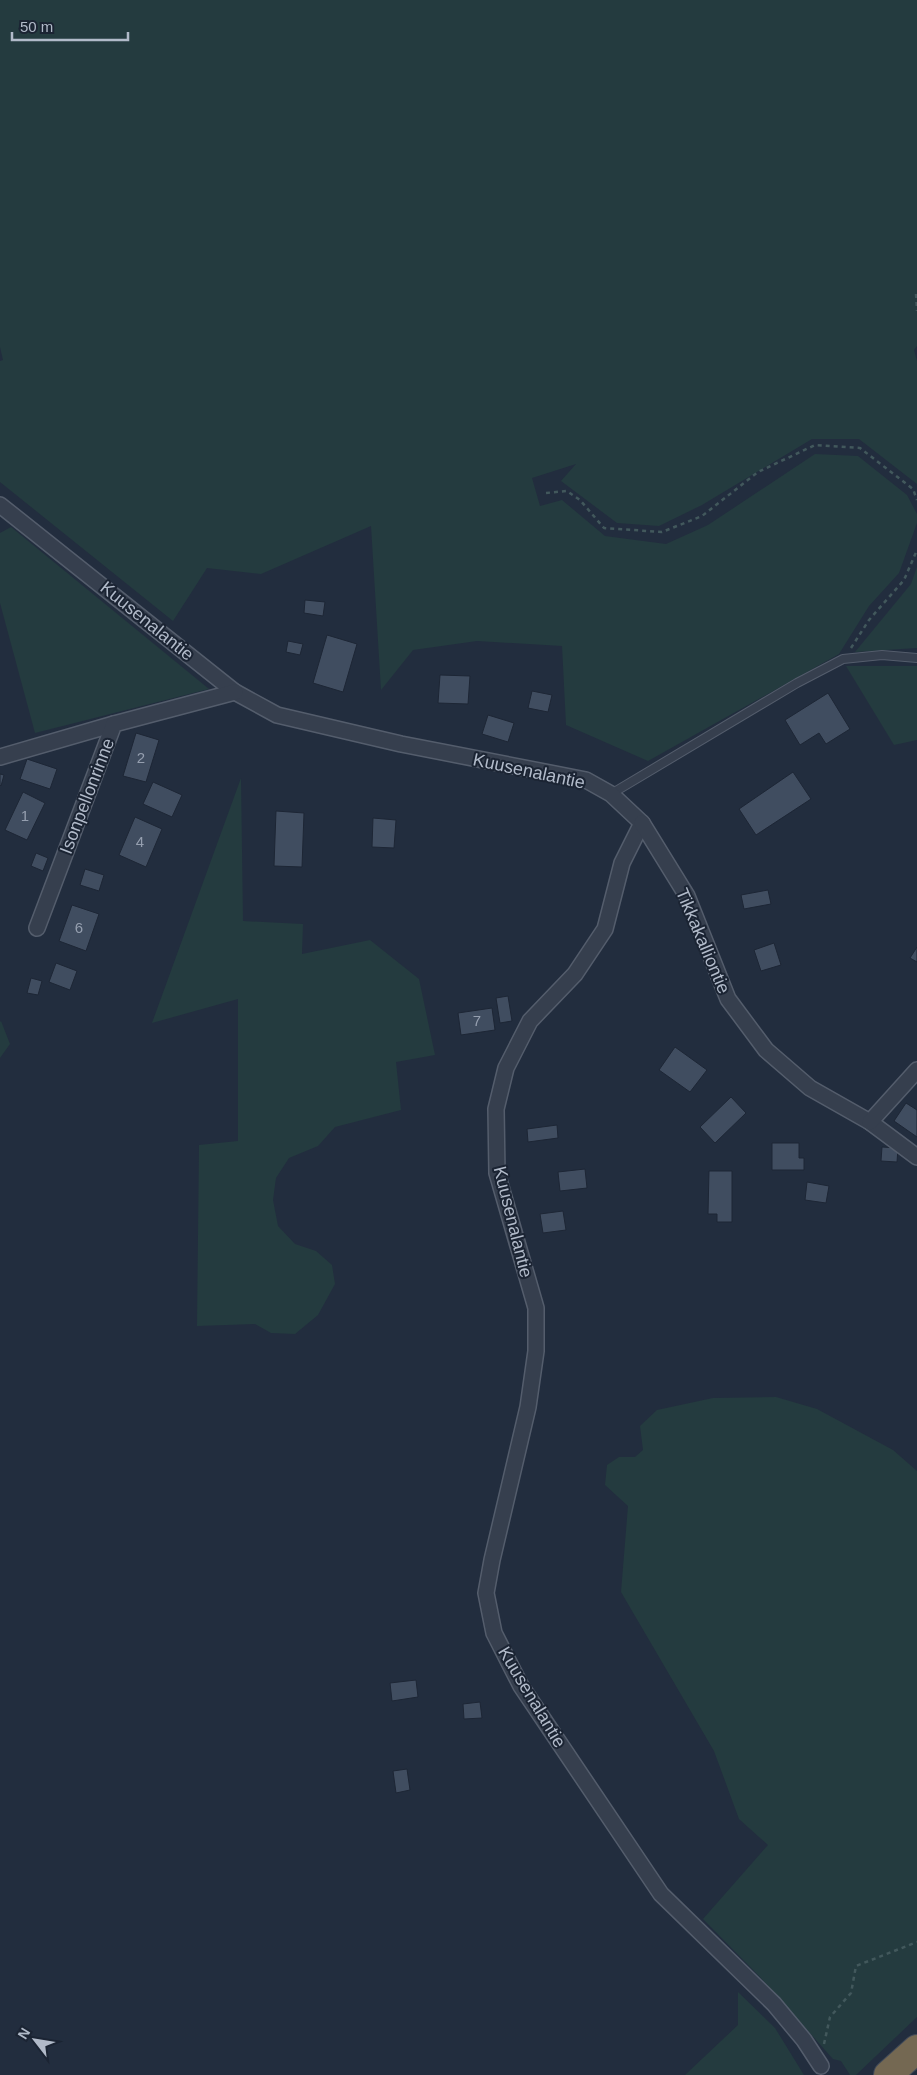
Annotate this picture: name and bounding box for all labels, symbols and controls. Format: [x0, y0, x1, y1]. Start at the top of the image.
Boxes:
scale bar [12, 10, 129, 42]
text: 50 m [20, 18, 53, 35]
street label: Kuusenalantie [96, 577, 198, 665]
street label: Isonpellonrinne [56, 735, 118, 857]
house number: 2 [137, 749, 145, 766]
street label: Kuusenalantie [471, 749, 587, 793]
house number: 1 [21, 807, 29, 824]
house number: 4 [136, 833, 144, 850]
street label: Tikkakalliontie [672, 885, 734, 997]
house number: 6 [75, 919, 83, 936]
house number: 7 [473, 1012, 481, 1029]
street label: Kuusenalantie [489, 1164, 537, 1280]
street label: Kuusenalantie [494, 1643, 570, 1751]
north arrow [10, 2015, 60, 2065]
text: N [14, 2025, 33, 2042]

